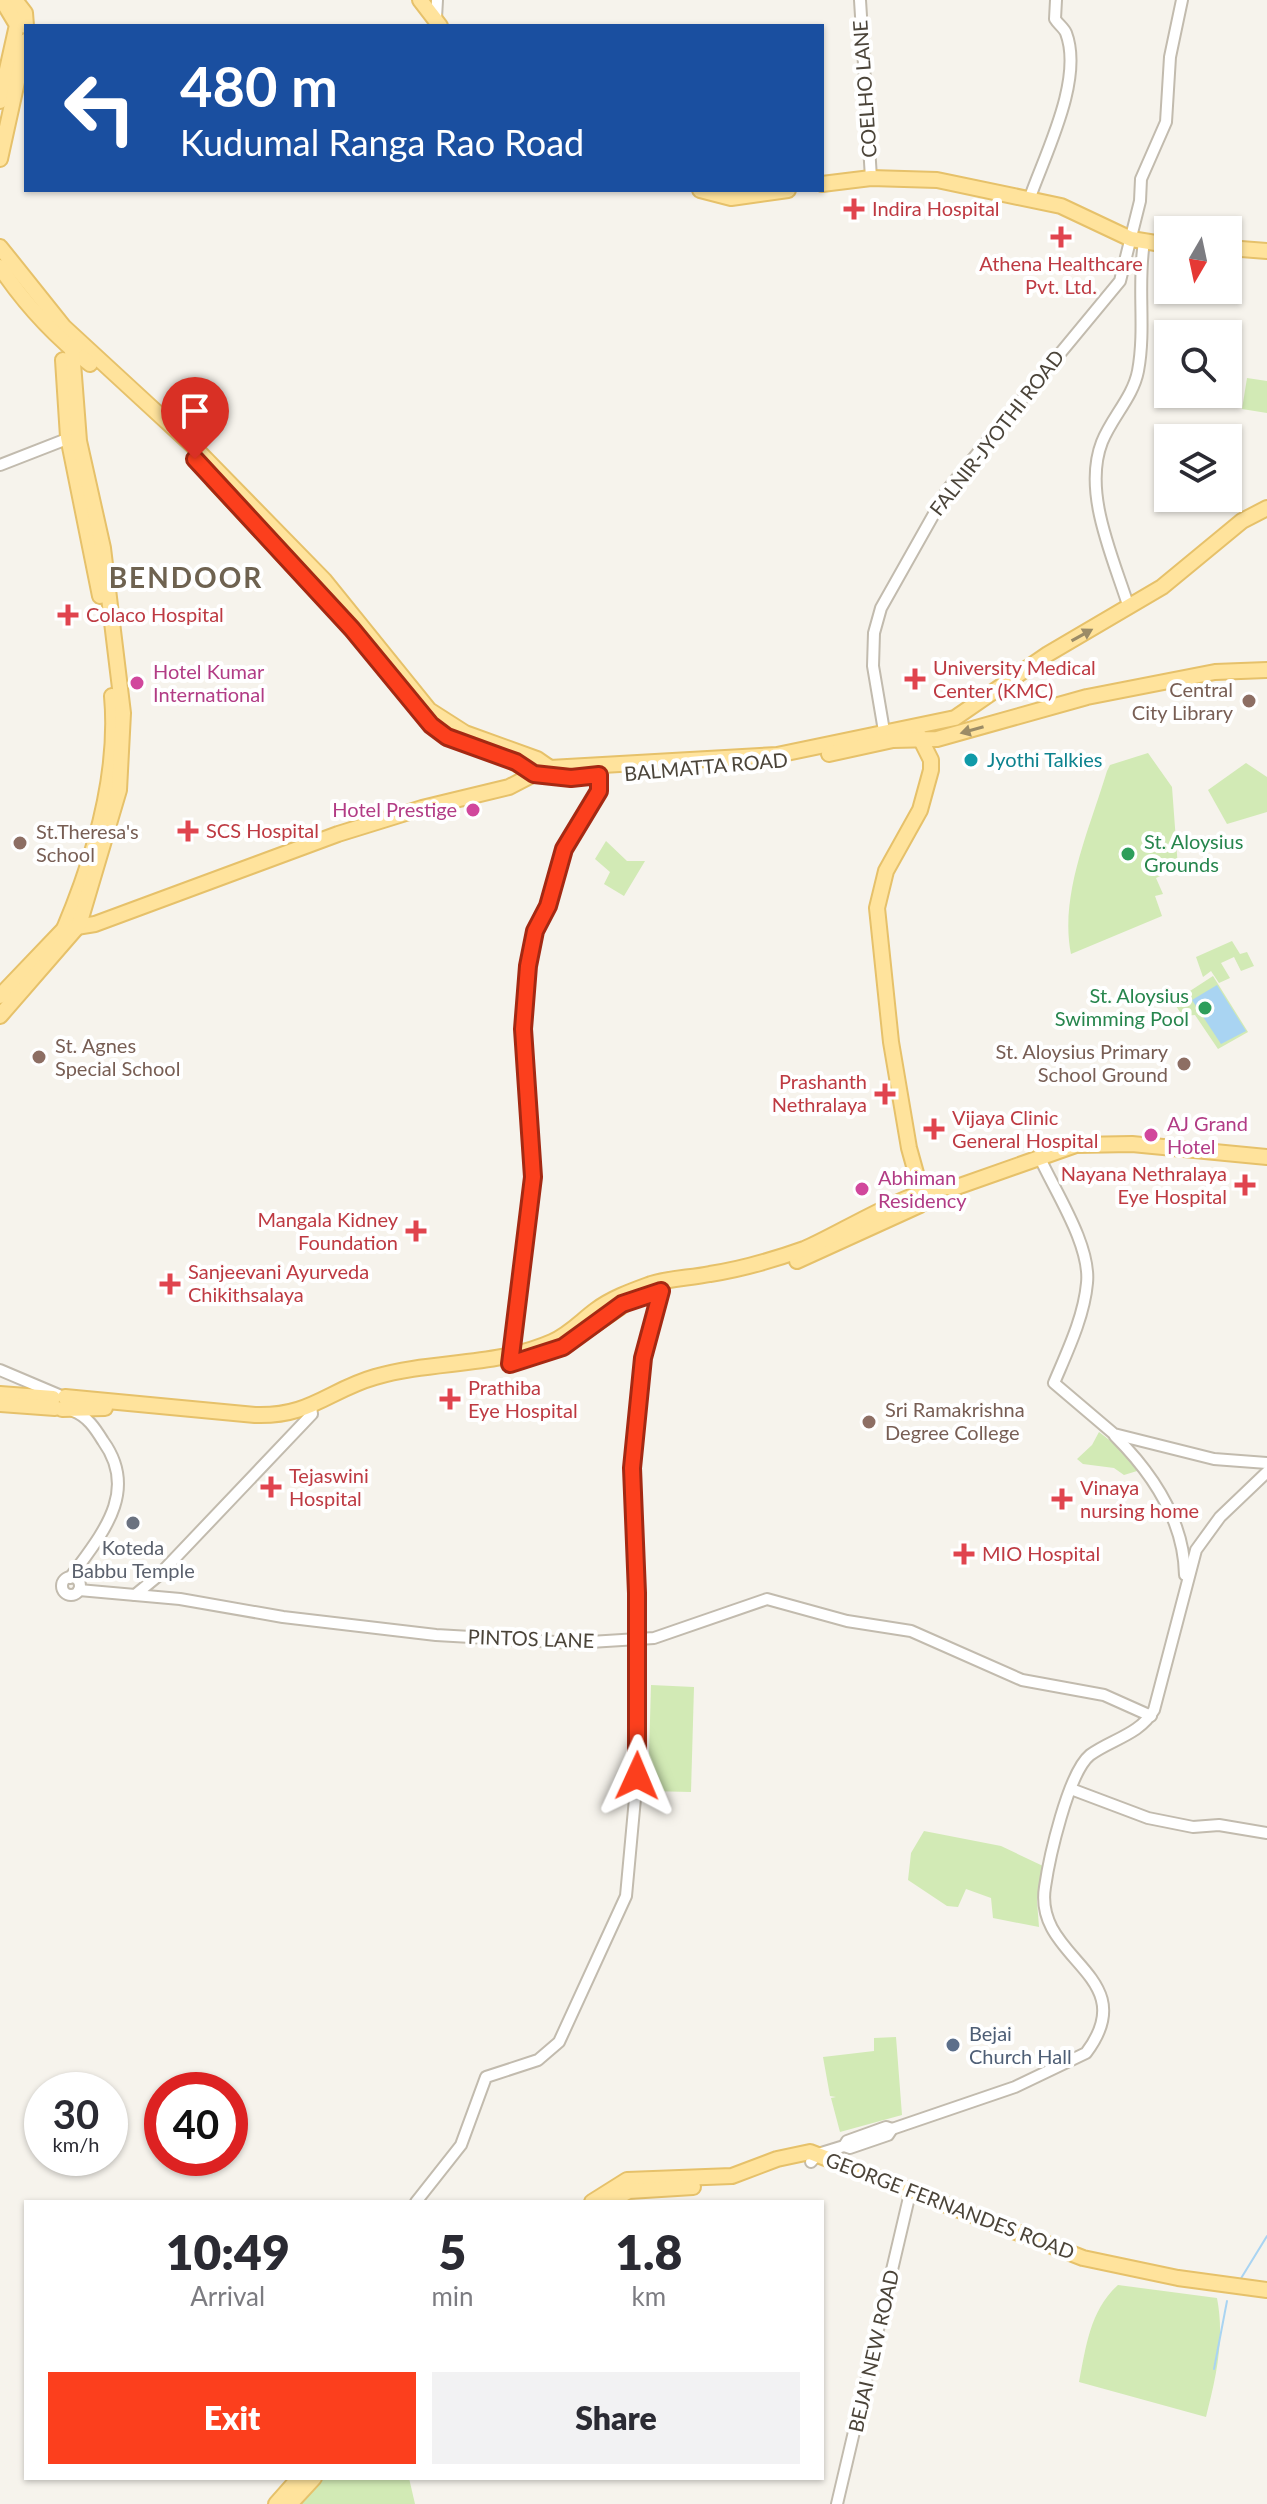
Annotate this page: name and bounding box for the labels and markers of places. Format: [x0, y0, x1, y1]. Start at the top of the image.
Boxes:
place label: Indira Hospital [872, 196, 1000, 220]
marker: Indira Hospital [843, 198, 865, 220]
marker: Athena Healthcare Pvt. Ltd. [1050, 226, 1072, 248]
place label: Athena Healthcare Pvt. Ltd. [979, 251, 1143, 298]
pin [161, 377, 229, 459]
place label: Colaco Hospital [86, 602, 224, 626]
marker: Colaco Hospital [57, 604, 79, 626]
place label: University Medical Center (KMC) [933, 655, 1096, 702]
place label: Hotel Kumar International [153, 659, 265, 706]
marker: University Medical Center (KMC) [904, 668, 926, 690]
marker: Hotel Kumar International [128, 674, 146, 692]
place label: Central City Library [1132, 677, 1234, 724]
marker: Central City Library [1240, 692, 1258, 710]
place label: Jyothi Talkies [987, 747, 1103, 771]
marker: Jyothi Talkies [962, 751, 980, 769]
place label: Hotel Prestige [332, 797, 457, 821]
marker: Hotel Prestige [464, 801, 482, 819]
place label: SCS Hospital [206, 818, 319, 842]
place label: St.Theresa's School [36, 819, 139, 866]
marker: SCS Hospital [177, 820, 199, 842]
place label: St. Aloysius Grounds [1144, 829, 1243, 876]
marker: St.Theresa's School [11, 834, 29, 852]
marker: St. Aloysius Grounds [1119, 845, 1137, 863]
place label: St. Aloysius Swimming Pool [1055, 983, 1189, 1030]
marker: St. Aloysius Swimming Pool [1196, 999, 1214, 1017]
place label: St. Agnes Special School [55, 1033, 180, 1080]
place label: St. Aloysius Primary School Ground [996, 1039, 1169, 1086]
marker: St. Agnes Special School [30, 1048, 48, 1066]
marker: St. Aloysius Primary School Ground [1175, 1055, 1193, 1073]
place label: Prashanth Nethralaya [772, 1069, 867, 1116]
marker: Prashanth Nethralaya [874, 1083, 896, 1105]
place label: Vijaya Clinic General Hospital [952, 1105, 1098, 1152]
place label: AJ Grand Hotel [1167, 1111, 1248, 1158]
marker: Vijaya Clinic General Hospital [923, 1118, 945, 1140]
marker: AJ Grand Hotel [1142, 1126, 1160, 1144]
place label: Nayana Nethralaya Eye Hospital [1061, 1161, 1227, 1208]
place label: Abhiman Residency [878, 1165, 967, 1212]
marker: Nayana Nethralaya Eye Hospital [1234, 1174, 1256, 1196]
marker: Abhiman Residency [853, 1180, 871, 1198]
place label: Mangala Kidney Foundation [257, 1207, 399, 1254]
marker: Mangala Kidney Foundation [405, 1220, 427, 1242]
place label: Sanjeevani Ayurveda Chikithsalaya [188, 1259, 369, 1306]
marker: Sanjeevani Ayurveda Chikithsalaya [159, 1273, 181, 1295]
place label: Prathiba Eye Hospital [468, 1375, 578, 1422]
marker: Prathiba Eye Hospital [439, 1388, 461, 1410]
place label: Sri Ramakrishna Degree College [885, 1397, 1025, 1444]
marker: Sri Ramakrishna Degree College [860, 1413, 878, 1431]
place label: Tejaswini Hospital [289, 1463, 369, 1510]
place label: Vinaya nursing home [1080, 1475, 1199, 1522]
marker: Tejaswini Hospital [260, 1476, 282, 1498]
marker: Vinaya nursing home [1051, 1488, 1073, 1510]
marker: Koteda Babbu Temple [124, 1514, 142, 1532]
place label: Koteda Babbu Temple [71, 1535, 195, 1582]
place label: MIO Hospital [982, 1541, 1100, 1565]
marker: MIO Hospital [953, 1543, 975, 1565]
place label: Bejai Church Hall [969, 2021, 1072, 2068]
marker: Bejai Church Hall [944, 2036, 962, 2054]

